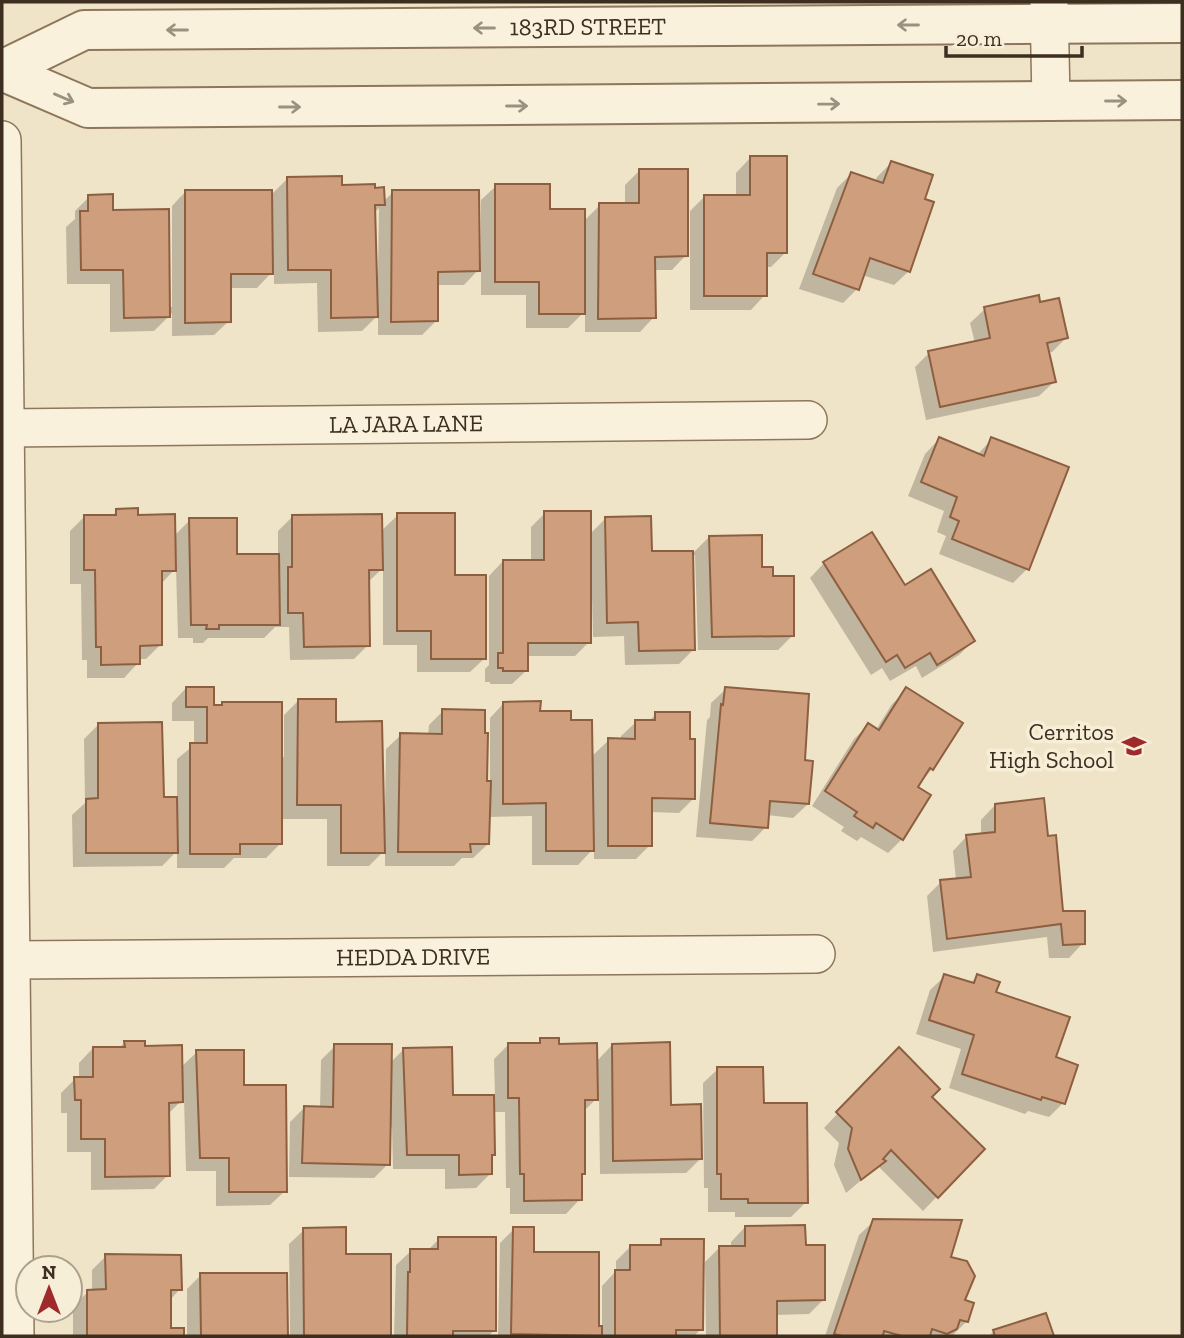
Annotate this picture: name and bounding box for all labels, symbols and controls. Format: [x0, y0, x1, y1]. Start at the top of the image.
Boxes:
street label: 183RD STREET [509, 11, 666, 41]
scale bar [946, 14, 1082, 58]
one-way arrow [896, 18, 919, 32]
one-way arrow [473, 21, 496, 35]
one-way arrow [166, 23, 189, 37]
text: 20 m [956, 26, 1002, 51]
one-way arrow [53, 92, 75, 105]
one-way arrow [1105, 94, 1128, 108]
one-way arrow [817, 97, 840, 111]
one-way arrow [505, 99, 528, 113]
one-way arrow [278, 100, 301, 114]
street label: LA JARA LANE [329, 408, 483, 439]
place label: Cerritos High School [989, 717, 1114, 774]
school or university icon: Cerritos High School [1120, 732, 1148, 760]
street label: HEDDA DRIVE [336, 941, 490, 972]
north arrow [14, 1254, 84, 1324]
text: N [42, 1261, 56, 1284]

